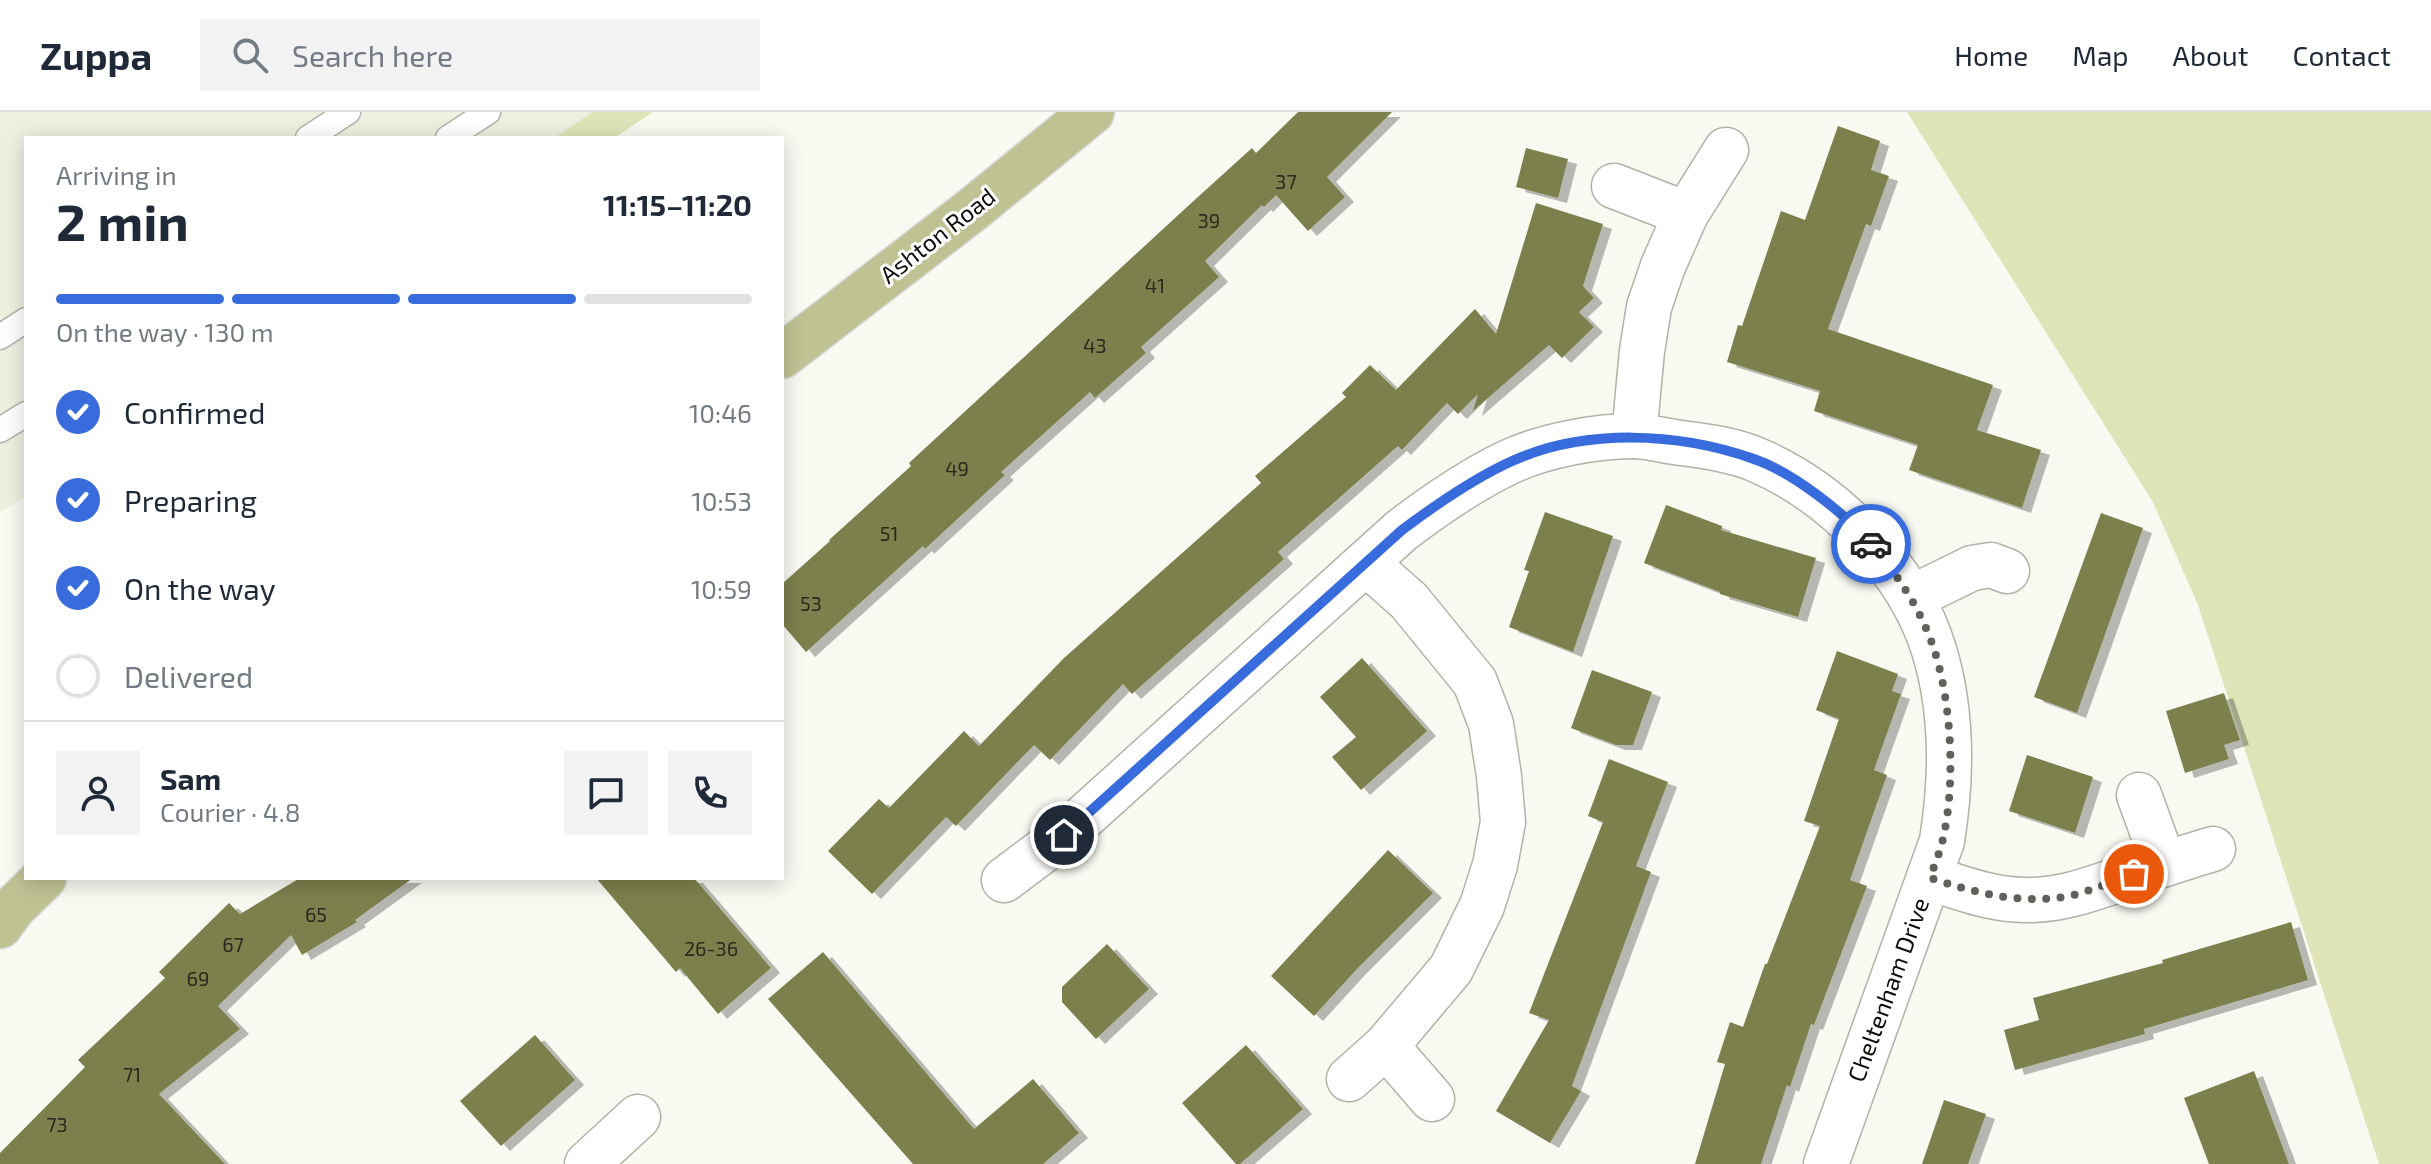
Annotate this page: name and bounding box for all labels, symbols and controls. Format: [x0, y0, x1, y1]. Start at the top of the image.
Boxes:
search box [200, 19, 760, 91]
text: Zuppa [40, 32, 152, 78]
icon: search [228, 33, 272, 77]
text: Search here [292, 37, 453, 73]
text: Home [1954, 38, 2028, 72]
text: Map [2072, 38, 2129, 72]
text: About [2173, 38, 2248, 72]
text: Contact [2292, 38, 2391, 72]
text: Arriving in [56, 159, 177, 190]
house number: 37 [1275, 169, 1297, 193]
street label: Ashton Road [874, 181, 1001, 289]
text: 11:15–11:20 [603, 186, 752, 222]
text: 2 min [56, 189, 189, 251]
house number: 39 [1198, 208, 1220, 232]
house number: 41 [1145, 273, 1165, 297]
text: On the way · 130 m [56, 316, 274, 347]
house number: 43 [1083, 333, 1107, 357]
icon: check [56, 390, 100, 434]
text: Confirmed [124, 394, 265, 430]
text: 10:46 [689, 397, 752, 428]
house number: 49 [945, 456, 969, 480]
icon: check [56, 478, 100, 522]
text: Preparing [124, 482, 257, 518]
text: 10:53 [691, 485, 752, 516]
courier [1831, 504, 1911, 584]
house number: 51 [880, 521, 898, 545]
icon: car [1849, 522, 1893, 566]
icon: check [56, 566, 100, 610]
text: On the way [124, 570, 276, 606]
text: 10:59 [691, 573, 752, 604]
house number: 53 [800, 591, 822, 615]
text: Delivered [124, 658, 253, 694]
button: person [56, 751, 140, 835]
button: chat [564, 751, 648, 835]
button: phone [668, 751, 752, 835]
text: Sam [160, 760, 221, 796]
text: Courier · 4.8 [160, 796, 301, 827]
pin [1030, 801, 1098, 869]
icon: home [1042, 813, 1086, 857]
pin [2100, 840, 2168, 908]
icon: bag [2112, 852, 2156, 896]
street label: Cheltenham Drive [1841, 893, 1934, 1086]
house number: 65 [305, 902, 327, 926]
house number: 67 [222, 932, 244, 956]
house number: 26-36 [684, 936, 738, 960]
house number: 69 [187, 966, 209, 990]
house number: 71 [123, 1062, 141, 1086]
house number: 73 [46, 1112, 68, 1136]

